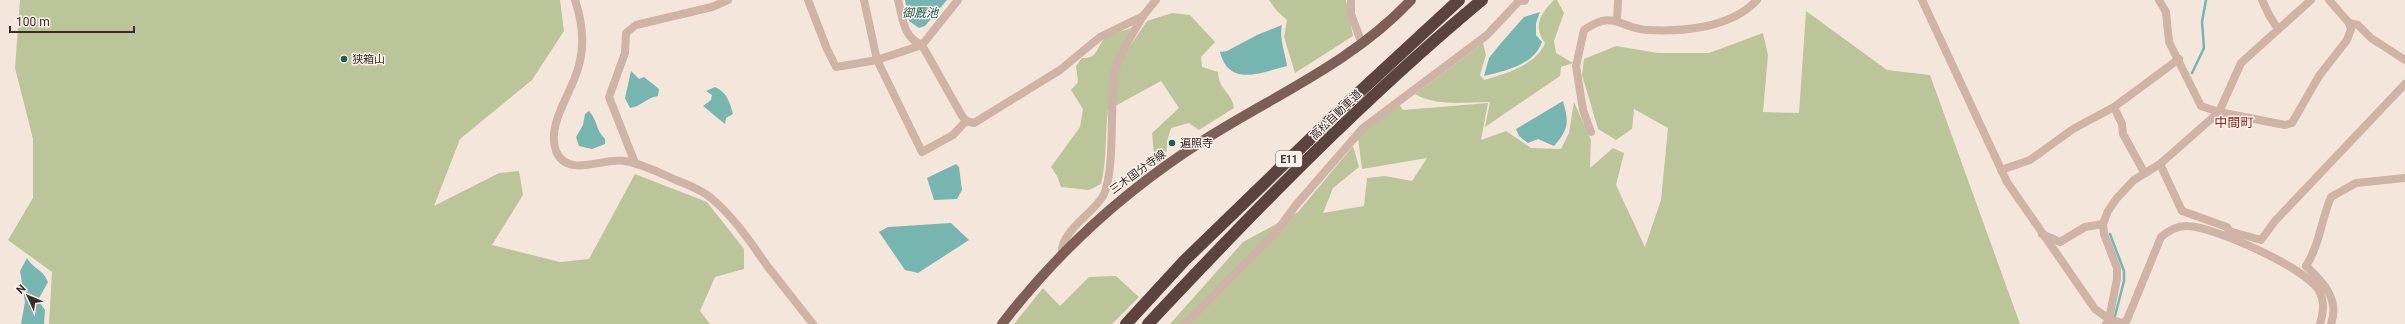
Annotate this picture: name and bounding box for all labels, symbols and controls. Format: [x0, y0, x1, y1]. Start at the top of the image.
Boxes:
water label: 御厩池 [902, 6, 939, 20]
scale bar [10, 8, 134, 34]
text: 100 m [16, 15, 50, 29]
place label: 狭箱山 [352, 53, 385, 66]
marker: 狭箱山 [339, 54, 349, 64]
street label: 高松自動車道 [1308, 87, 1364, 143]
district label: 中間町 [2214, 115, 2254, 130]
place label: 遍照寺 [1180, 137, 1213, 150]
marker: 遍照寺 [1167, 138, 1177, 148]
street label: 三木国分寺線 [1107, 147, 1169, 197]
road number: E11 [1276, 151, 1302, 167]
north arrow [8, 276, 48, 316]
text: N [14, 282, 29, 297]

